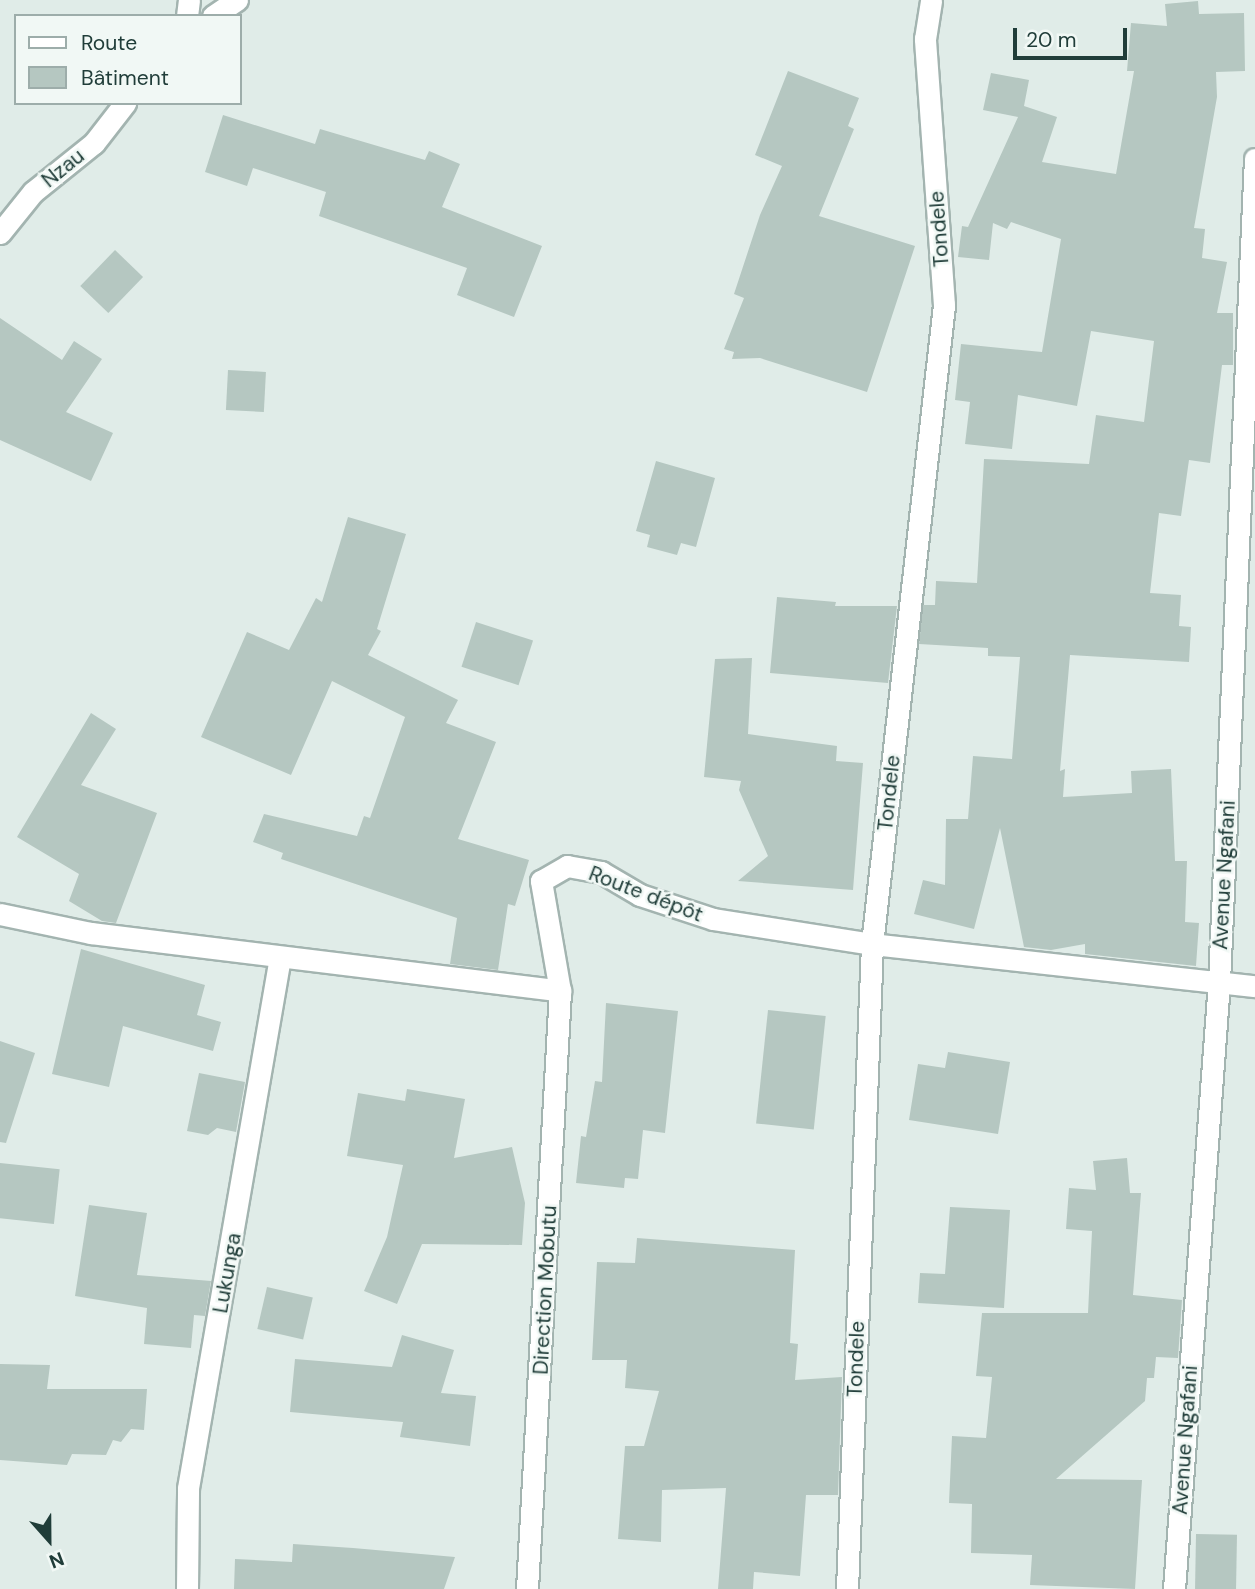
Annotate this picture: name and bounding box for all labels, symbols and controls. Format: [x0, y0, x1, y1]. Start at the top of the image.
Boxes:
legend [14, 14, 242, 105]
scale bar [1017, 14, 1131, 58]
text: 20 m [1026, 26, 1077, 54]
text: Route [81, 29, 137, 57]
text: Bâtiment [81, 64, 169, 92]
street label: Nzau [37, 143, 89, 193]
street label: Tondele [924, 190, 954, 268]
street label: Tondele [872, 754, 906, 832]
street label: Avenue Ngafani [1207, 800, 1241, 950]
street label: Route dépôt [585, 861, 707, 927]
street label: Direction Mobutu [528, 1205, 562, 1375]
street label: Lukunga [208, 1231, 246, 1315]
street label: Tondele [842, 1321, 870, 1397]
street label: Avenue Ngafani [1167, 1364, 1203, 1516]
north arrow [14, 1505, 84, 1575]
text: N [46, 1546, 68, 1574]

